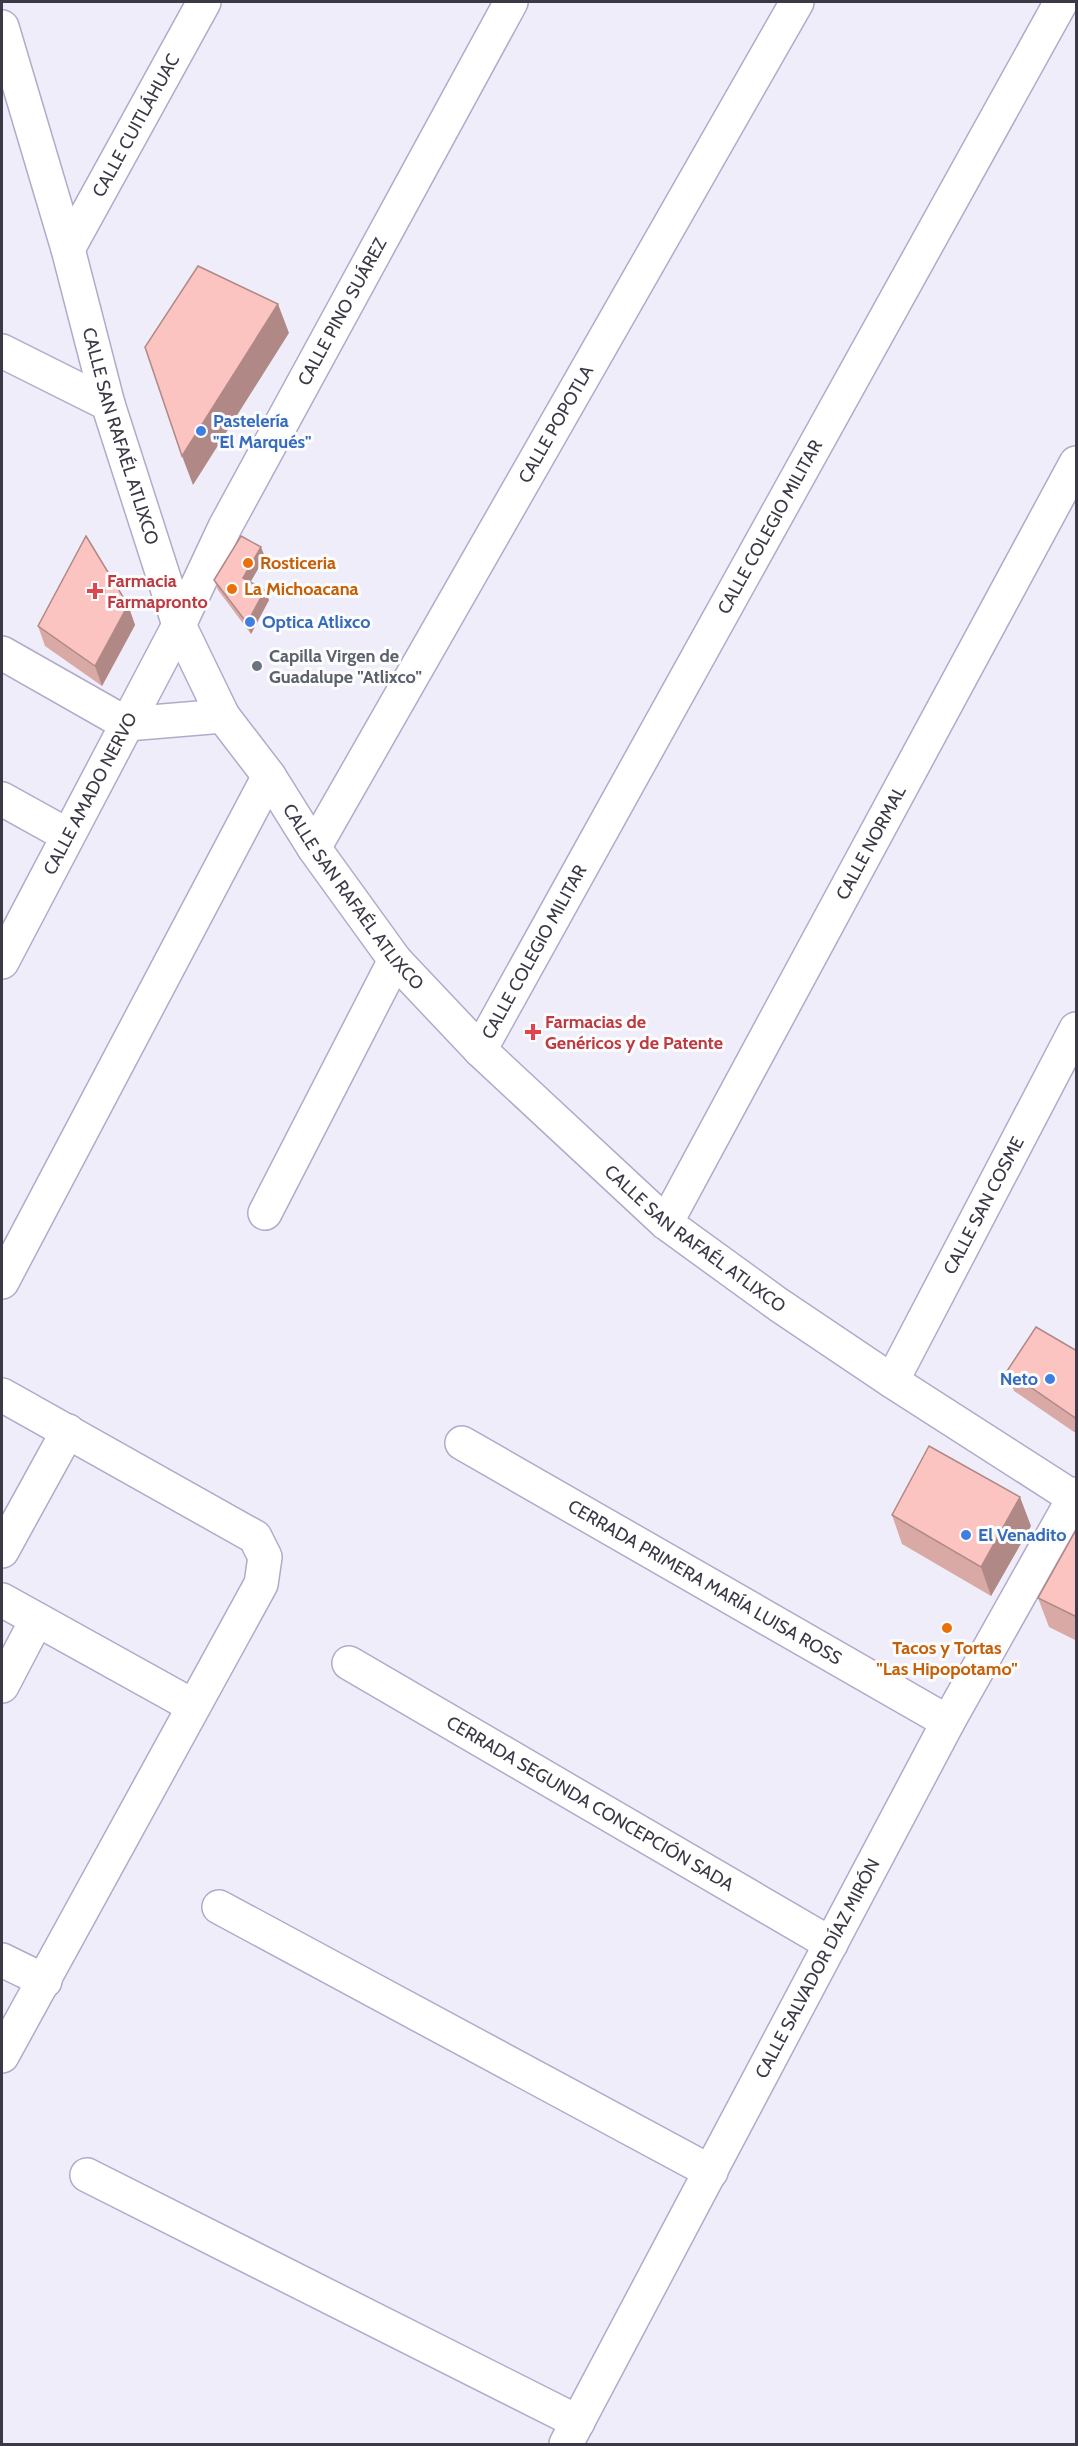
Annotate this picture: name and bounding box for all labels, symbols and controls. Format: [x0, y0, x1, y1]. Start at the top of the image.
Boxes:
street label: CALLE CUITLÁHUAC [88, 50, 184, 201]
street label: CALLE PINO SUÁREZ [293, 234, 391, 389]
street label: CALLE SAN RAFAÉL ATLIXCO [78, 325, 163, 548]
street label: CALLE POPOTLA [514, 361, 598, 487]
place label: Pastelería "El Marqués" [213, 410, 312, 453]
marker: Pastelería "El Marqués" [194, 424, 208, 438]
street label: CALLE COLEGIO MILITAR [713, 436, 827, 618]
place label: Rosticeria [260, 552, 336, 574]
marker: Rosticeria [241, 556, 255, 570]
place label: Farmacia Farmapronto [107, 570, 208, 613]
place label: La Michoacana [244, 578, 359, 600]
marker: La Michoacana [225, 582, 239, 596]
marker: Farmacia Farmapronto [88, 584, 102, 598]
place label: Optica Atlixco [262, 611, 370, 633]
marker: Optica Atlixco [243, 615, 257, 629]
place label: Capilla Virgen de Guadalupe "Atlixco" [269, 645, 422, 688]
marker: Capilla Virgen de Guadalupe "Atlixco" [250, 659, 264, 673]
street label: CALLE AMADO NERVO [39, 709, 142, 879]
street label: CALLE NORMAL [831, 782, 911, 904]
street label: CALLE SAN RAFAÉL ATLIXCO [278, 800, 429, 995]
street label: CALLE COLEGIO MILITAR [477, 861, 591, 1043]
place label: Farmacias de Genéricos y de Patente [545, 1011, 723, 1054]
marker: Farmacias de Genéricos y de Patente [526, 1025, 540, 1039]
street label: CALLE SAN COSME [939, 1133, 1029, 1278]
street label: CALLE SAN RAFAÉL ATLIXCO [600, 1160, 790, 1317]
place label: Neto [1000, 1368, 1038, 1390]
marker: Neto [1043, 1372, 1057, 1386]
street label: CERRADA PRIMERA MARÍA LUISA ROSS [564, 1495, 846, 1670]
place label: El Venadito [978, 1524, 1066, 1546]
marker: El Venadito [959, 1528, 973, 1542]
marker: Tacos y Tortas "Las Hipopotamo" [940, 1621, 954, 1635]
place label: Tacos y Tortas "Las Hipopotamo" [876, 1637, 1018, 1680]
street label: CERRADA SEGUNDA CONCEPCIÓN SADA [442, 1711, 738, 1896]
street label: CALLE SALVADOR DÍAZ MIRÓN [750, 1855, 885, 2082]

